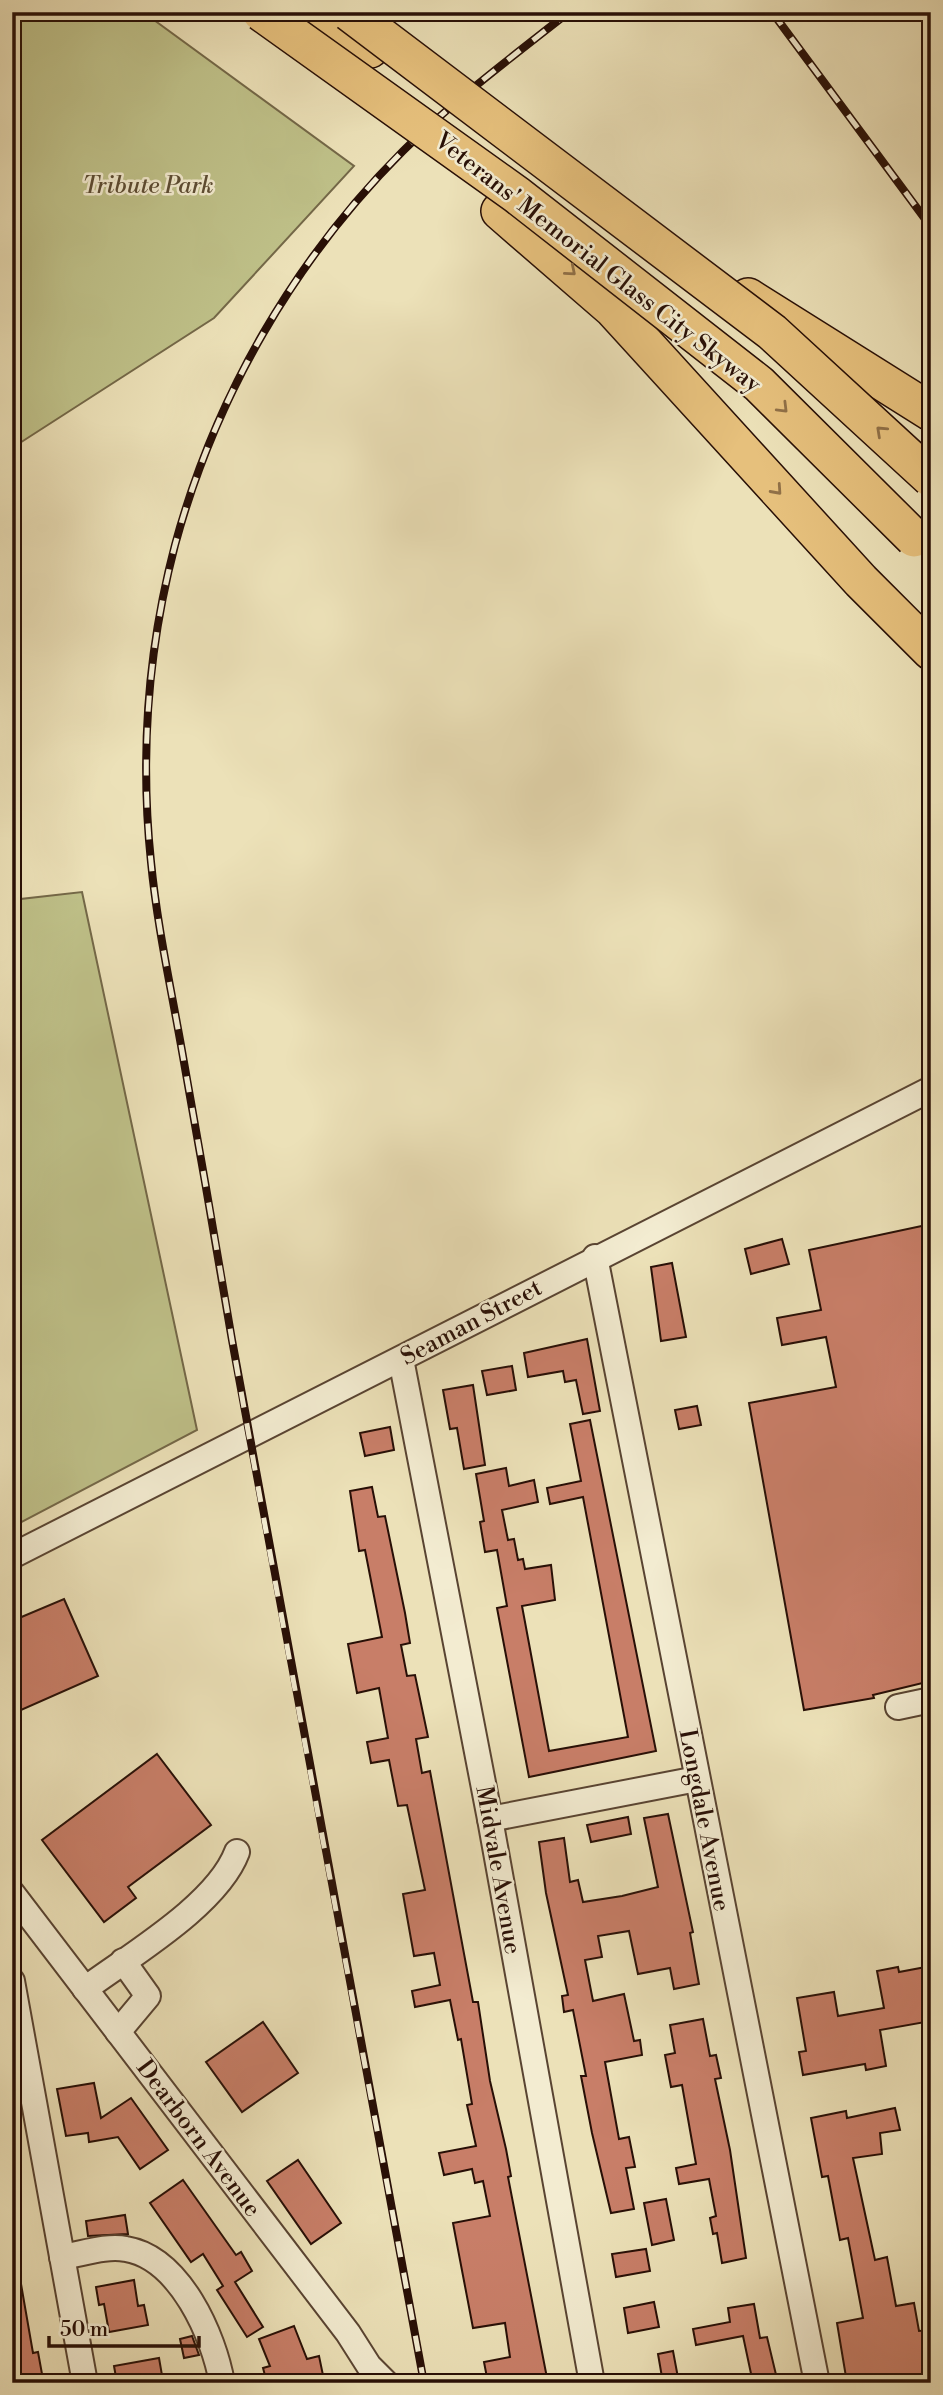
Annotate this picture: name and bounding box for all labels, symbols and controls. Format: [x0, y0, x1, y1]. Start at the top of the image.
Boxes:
street label: Veterans' Memorial Glass City Skyway [427, 125, 767, 400]
park label: Tribute Park [82, 171, 214, 201]
one-way arrow [563, 263, 576, 275]
one-way arrow [775, 400, 788, 413]
one-way arrow [876, 427, 889, 440]
one-way arrow [769, 482, 781, 495]
street label: Seaman Street [396, 1273, 548, 1373]
street label: Longdale Avenue [672, 1726, 736, 1914]
street label: Midvale Avenue [468, 1784, 528, 1957]
street label: Dearborn Avenue [129, 2054, 267, 2223]
scale bar [49, 2304, 200, 2348]
text: 50 m [60, 2317, 108, 2343]

